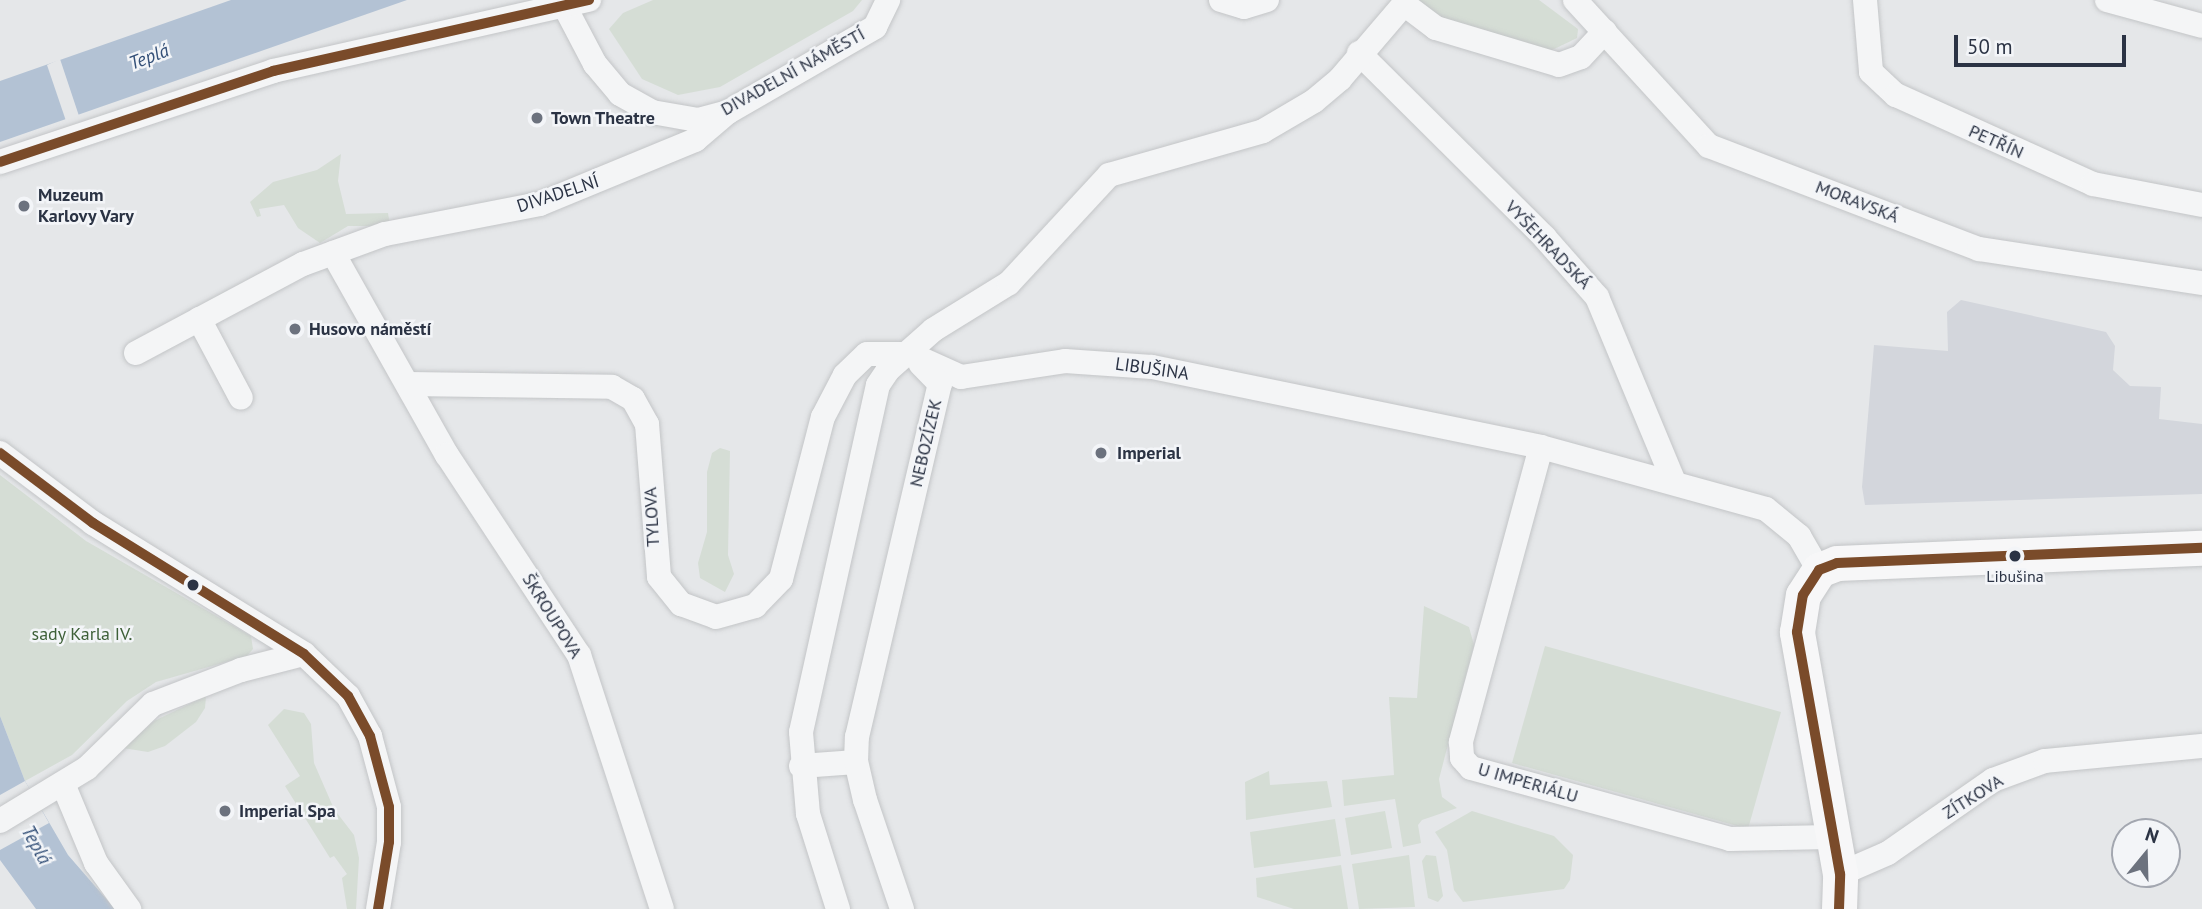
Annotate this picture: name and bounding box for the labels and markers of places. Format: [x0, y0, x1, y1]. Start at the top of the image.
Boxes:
place label: Town Theatre [551, 107, 656, 129]
marker: Town Theatre [529, 110, 545, 126]
place label: Muzeum Karlovy Vary [38, 185, 135, 228]
marker: Muzeum Karlovy Vary [16, 198, 32, 214]
place label: Husovo náměstí [309, 318, 431, 340]
marker: Husovo náměstí [287, 321, 303, 337]
place label: Imperial [1117, 442, 1181, 464]
marker: Imperial [1091, 443, 1111, 463]
marker: Libušina [2008, 549, 2022, 563]
place label: Libušina [1986, 566, 2044, 586]
unlabelled marker [186, 578, 200, 592]
place label: Imperial Spa [239, 800, 336, 822]
marker: Imperial Spa [217, 803, 233, 819]

